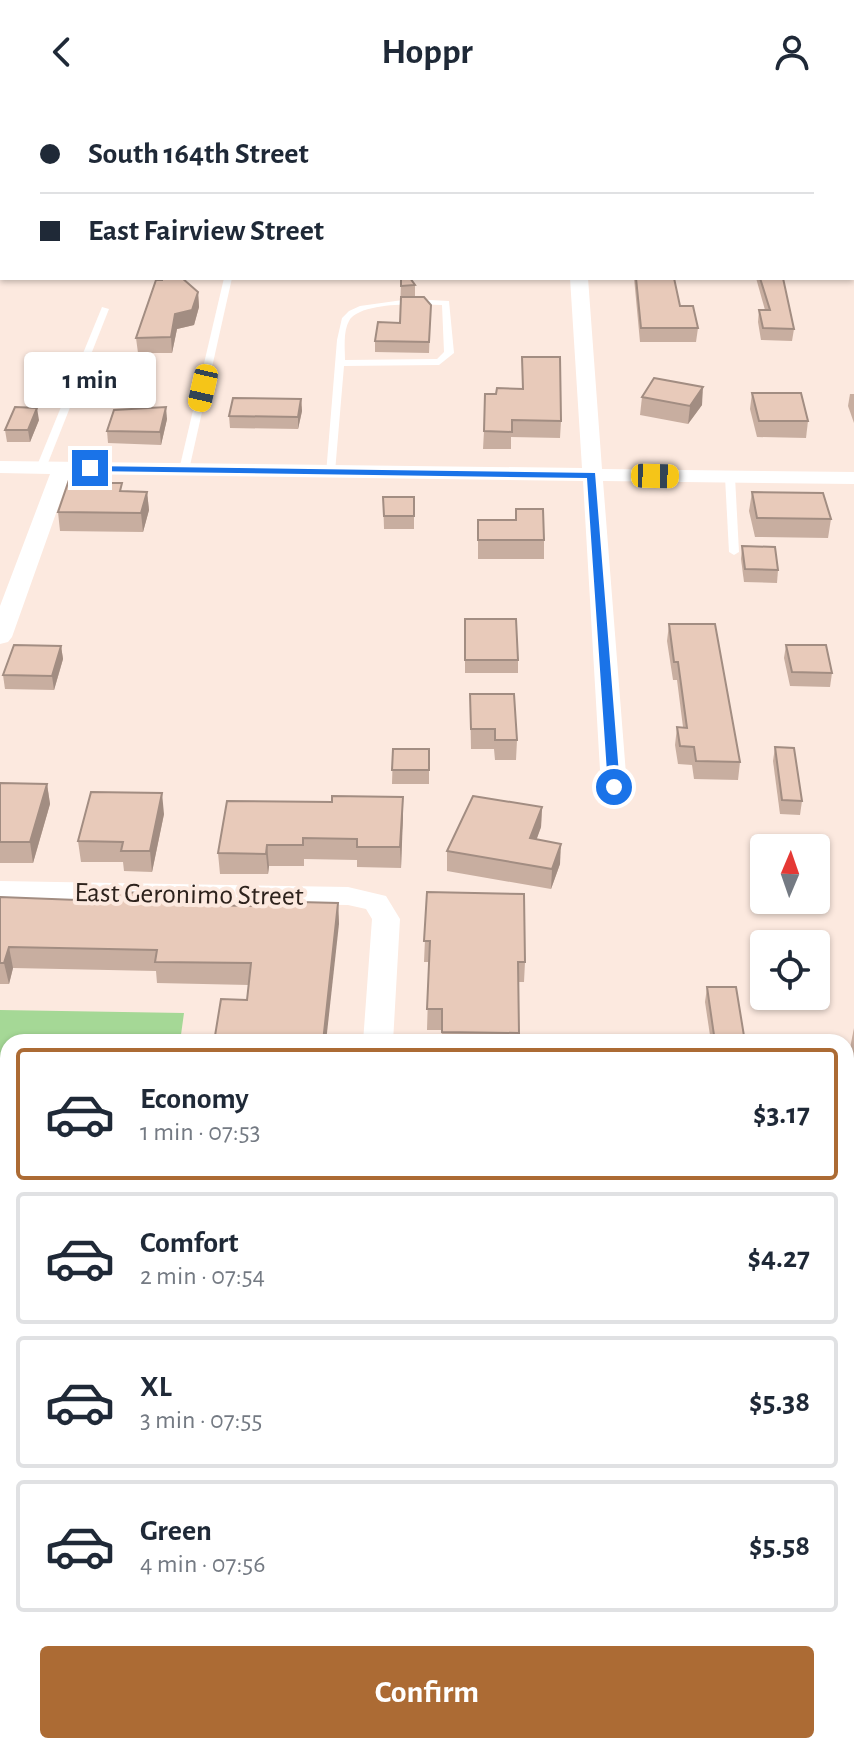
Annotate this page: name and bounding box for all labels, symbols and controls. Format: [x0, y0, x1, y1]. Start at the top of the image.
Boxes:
icon: back [40, 30, 84, 74]
icon: person [770, 30, 814, 74]
text: Hoppr [381, 34, 473, 70]
text: South 164th Street [88, 139, 309, 169]
text: East Fairview Street [88, 216, 324, 246]
callout: 1 min [24, 352, 156, 408]
car [186, 362, 220, 414]
text: 1 min [63, 367, 117, 393]
route end [72, 450, 108, 486]
car [631, 464, 679, 488]
route start [596, 769, 632, 805]
north arrow [750, 834, 830, 914]
map controls [750, 834, 830, 1010]
street label: East Geronimo Street [74, 879, 304, 911]
button: locate [750, 930, 830, 1010]
icon: car [44, 1078, 116, 1150]
text: Economy [140, 1084, 249, 1114]
text: $3.17 [753, 1099, 810, 1129]
text: 1 min · 07:53 [140, 1119, 260, 1145]
icon: car [44, 1222, 116, 1294]
text: Comfort [140, 1228, 239, 1258]
text: $4.27 [747, 1243, 810, 1273]
text: 2 min · 07:54 [140, 1263, 265, 1289]
icon: car [44, 1366, 116, 1438]
text: XL [140, 1372, 172, 1402]
text: $5.38 [749, 1387, 810, 1417]
text: 3 min · 07:55 [140, 1407, 262, 1433]
icon: car [44, 1510, 116, 1582]
text: Green [140, 1516, 212, 1546]
text: $5.58 [749, 1531, 810, 1561]
text: 4 min · 07:56 [140, 1551, 265, 1577]
button: Confirm [40, 1646, 814, 1738]

